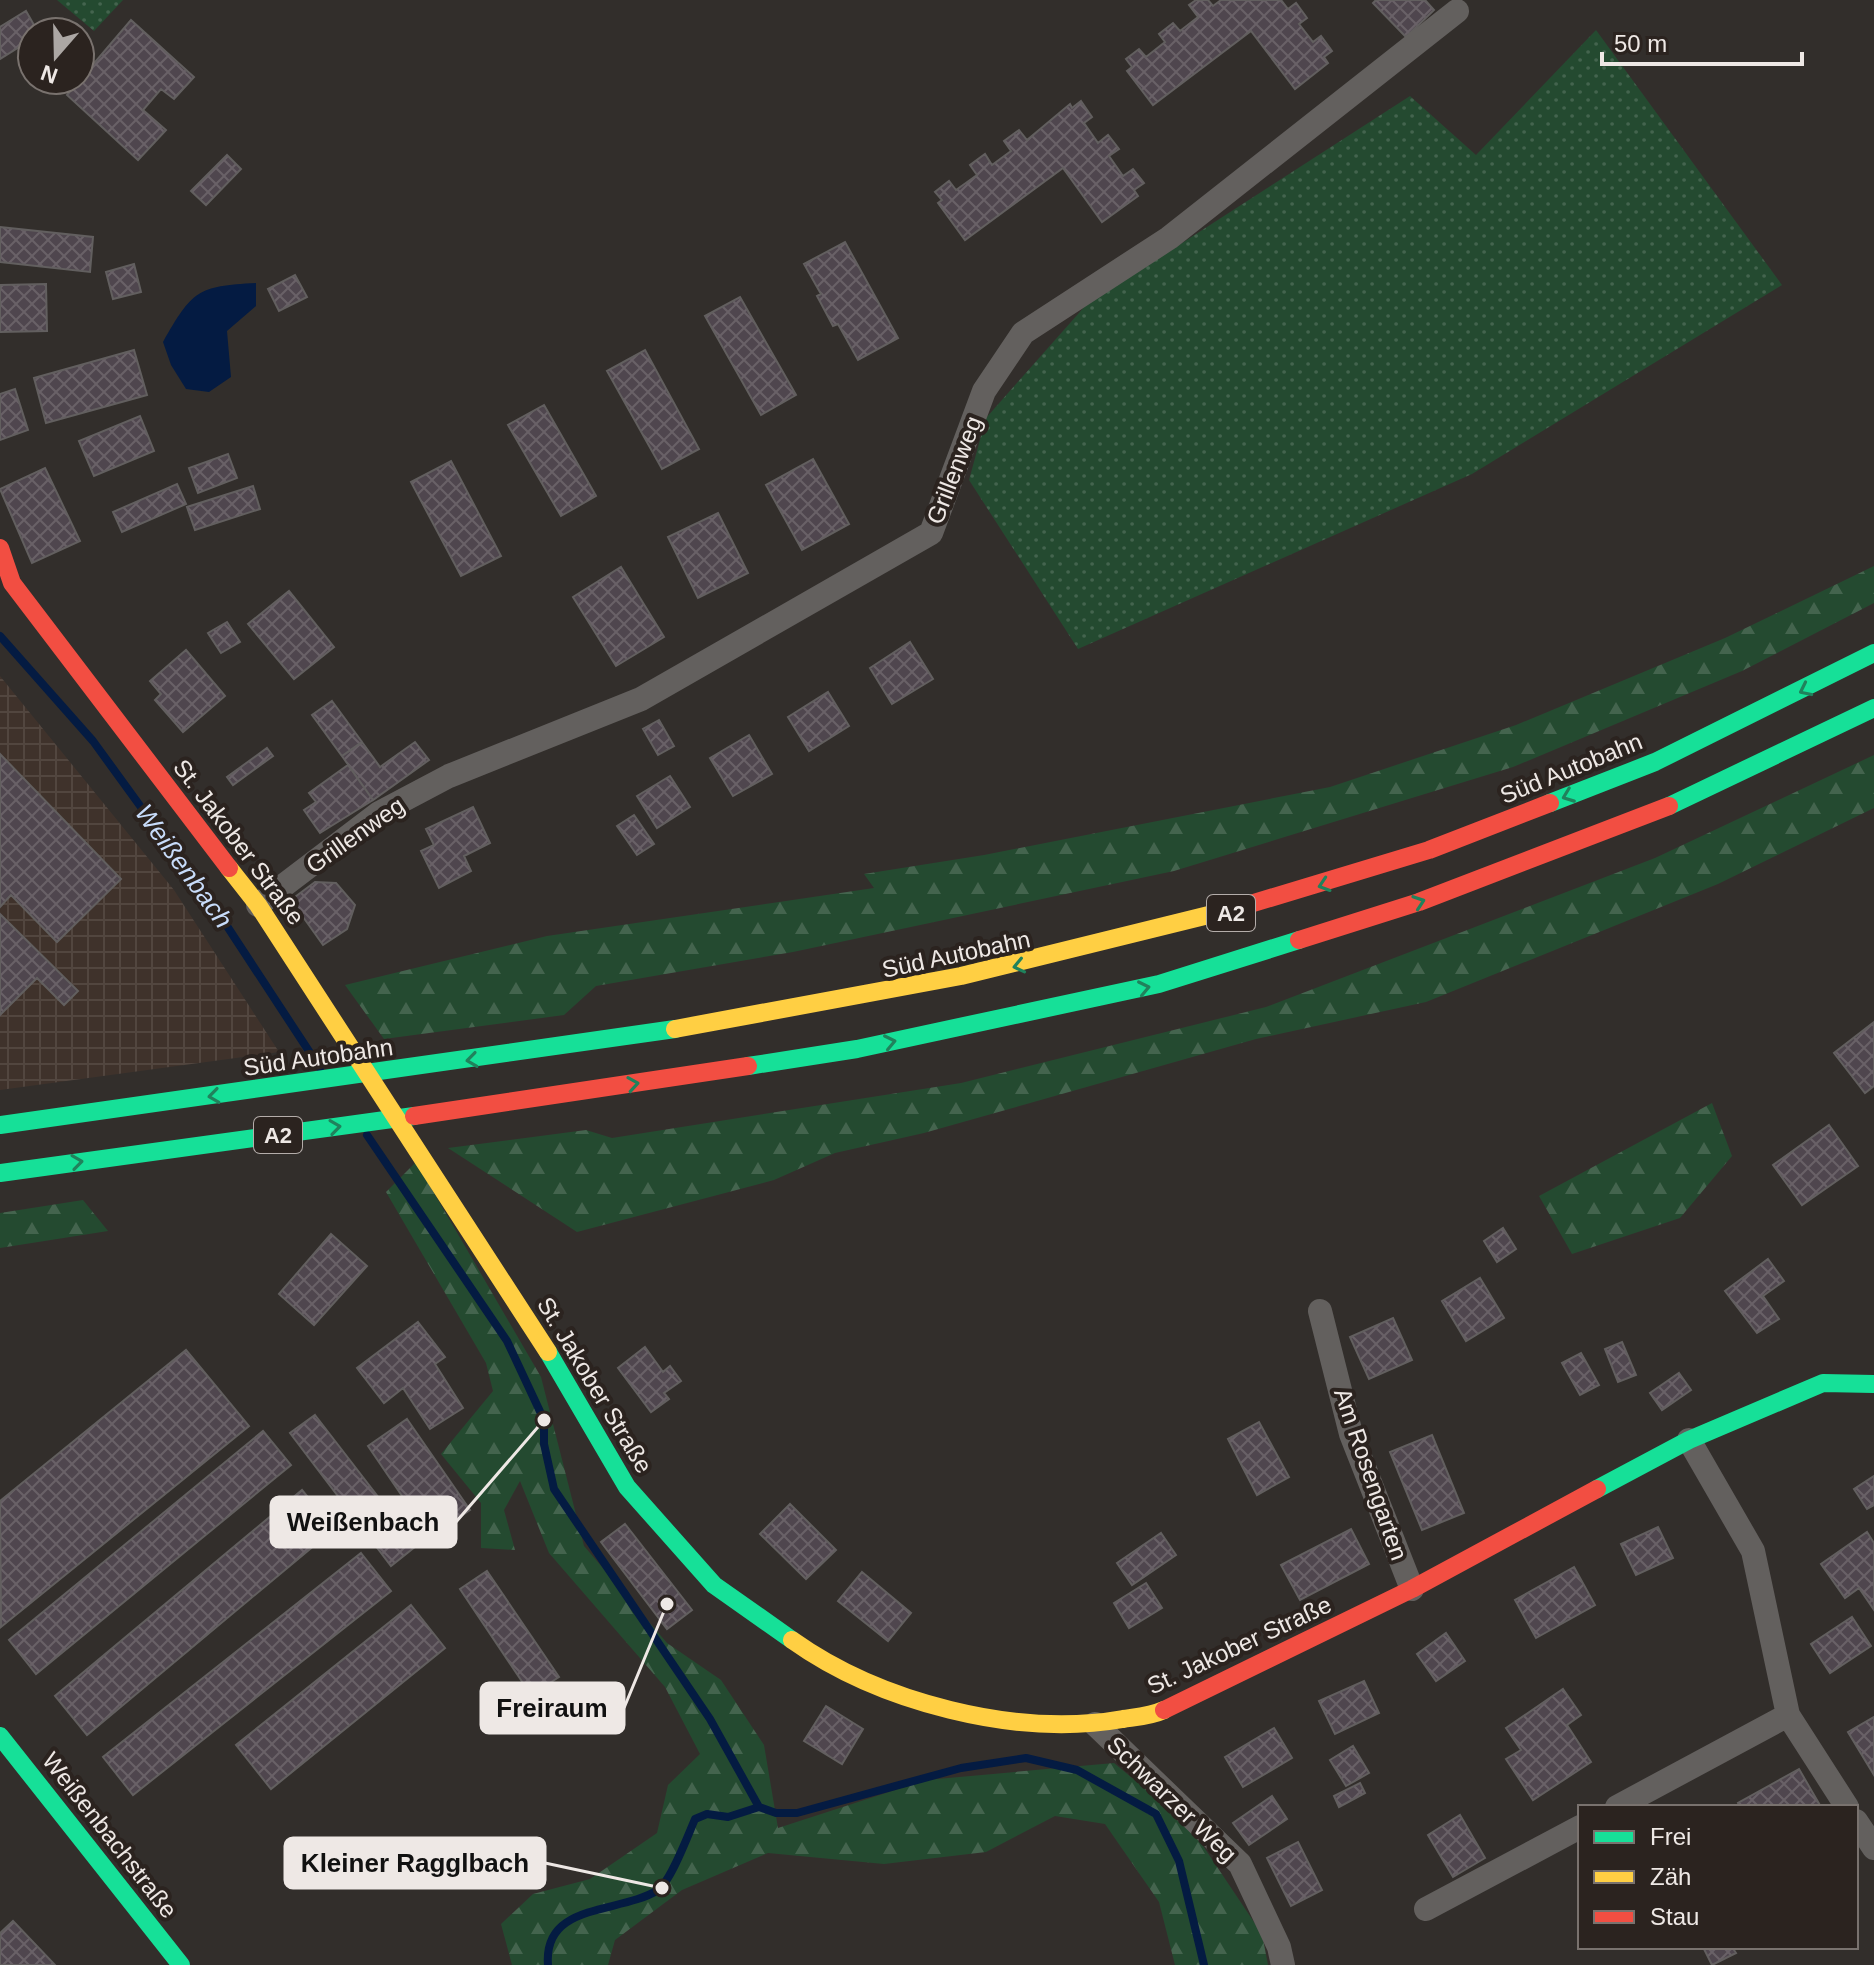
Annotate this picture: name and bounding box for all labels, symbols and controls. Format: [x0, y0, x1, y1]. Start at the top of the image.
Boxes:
north arrow [16, 16, 96, 96]
scale bar [1602, 16, 1802, 66]
text: 50 m [1614, 30, 1667, 57]
text: N [38, 60, 61, 89]
street label: Grillenweg [921, 412, 987, 528]
one-way arrow [1799, 680, 1814, 696]
street label: Süd Autobahn [1496, 727, 1646, 809]
street label: St. Jakober Straße [168, 754, 310, 930]
one-way arrow [1562, 786, 1576, 803]
street label: Grillenweg [301, 791, 409, 879]
water label: Weißenbach [129, 798, 239, 934]
one-way arrow [1318, 876, 1332, 892]
road number: A2 [1207, 895, 1255, 931]
one-way arrow [1411, 895, 1425, 911]
street label: Süd Autobahn [879, 925, 1033, 983]
one-way arrow [1012, 957, 1026, 974]
one-way arrow [1137, 980, 1151, 997]
street label: Süd Autobahn [241, 1033, 395, 1081]
one-way arrow [883, 1034, 896, 1051]
one-way arrow [465, 1051, 479, 1068]
one-way arrow [627, 1076, 640, 1093]
one-way arrow [208, 1087, 221, 1104]
road number: A2 [254, 1117, 302, 1153]
one-way arrow [328, 1119, 342, 1136]
one-way arrow [70, 1154, 84, 1171]
street label: St. Jakober Straße [532, 1292, 658, 1478]
street label: Am Rosengarten [1329, 1384, 1413, 1564]
callout: Weißenbach [271, 1497, 456, 1547]
text: Weißenbach [287, 1507, 439, 1537]
street label: St. Jakober Straße [1143, 1590, 1335, 1700]
callout: Freiraum [481, 1683, 624, 1733]
text: Freiraum [496, 1693, 608, 1723]
street label: Schwarzer Weg [1102, 1731, 1242, 1867]
street label: Weißenbachstraße [37, 1747, 183, 1923]
legend [1578, 1805, 1858, 1949]
text: Frei [1650, 1823, 1691, 1850]
callout: Kleiner Ragglbach [285, 1838, 545, 1888]
text: Kleiner Ragglbach [301, 1848, 529, 1878]
text: Zäh [1650, 1863, 1691, 1890]
text: Stau [1650, 1903, 1699, 1930]

